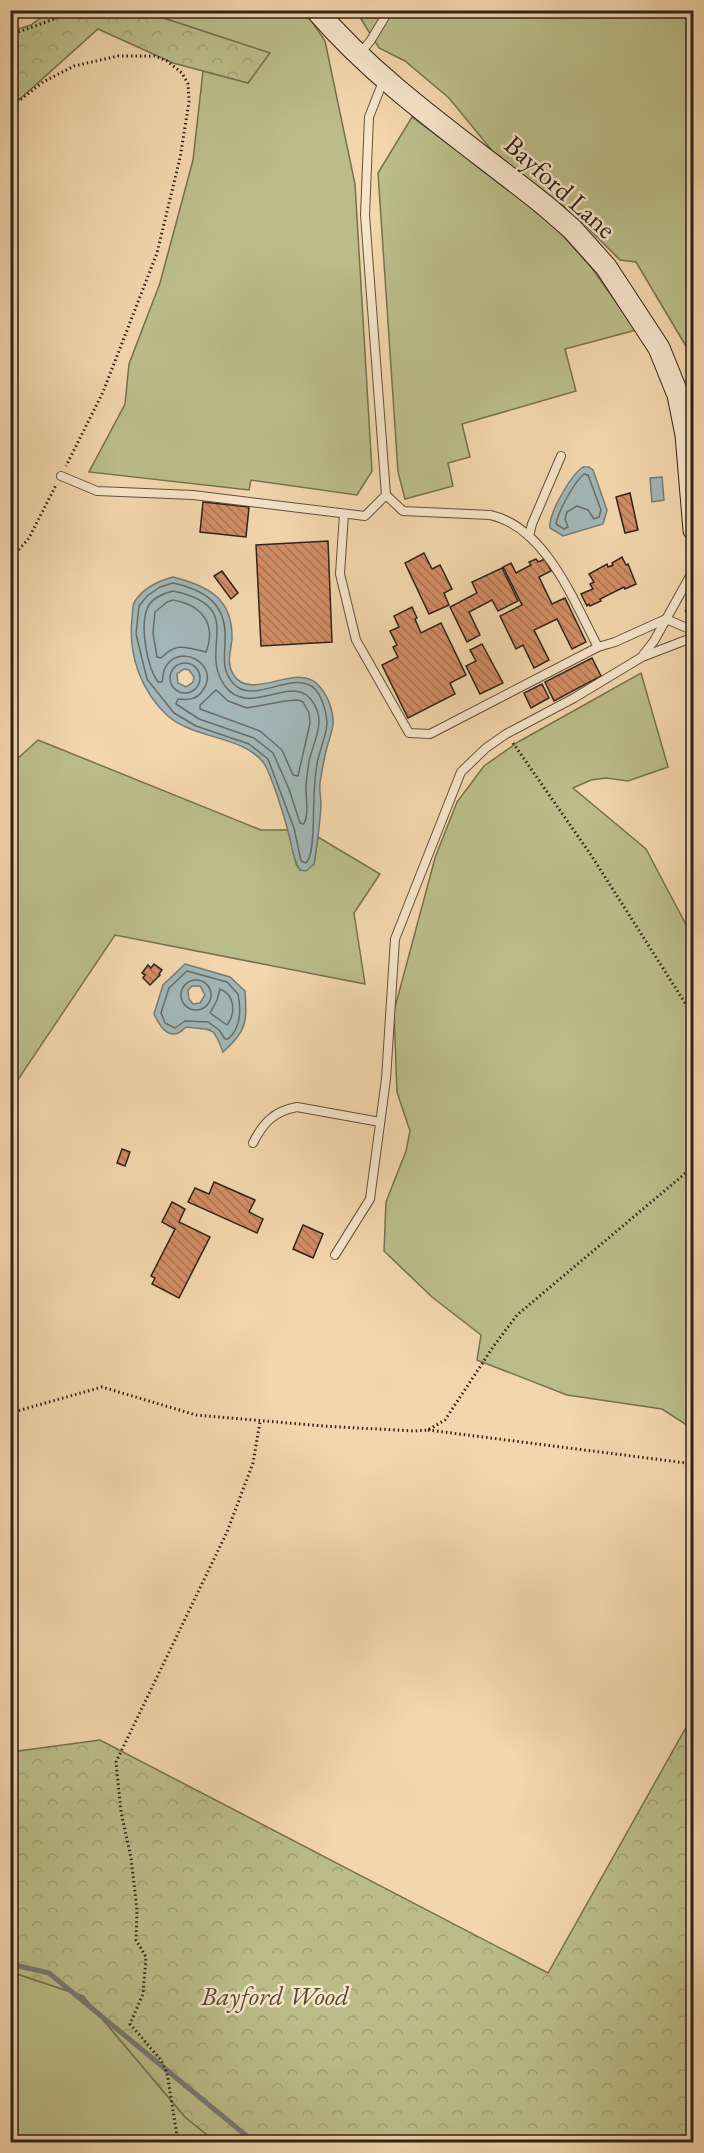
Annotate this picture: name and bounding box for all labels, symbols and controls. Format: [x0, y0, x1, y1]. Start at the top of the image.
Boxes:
street label: Bayford Lane [497, 127, 624, 246]
park label: Bayford Wood [200, 1978, 350, 2013]

